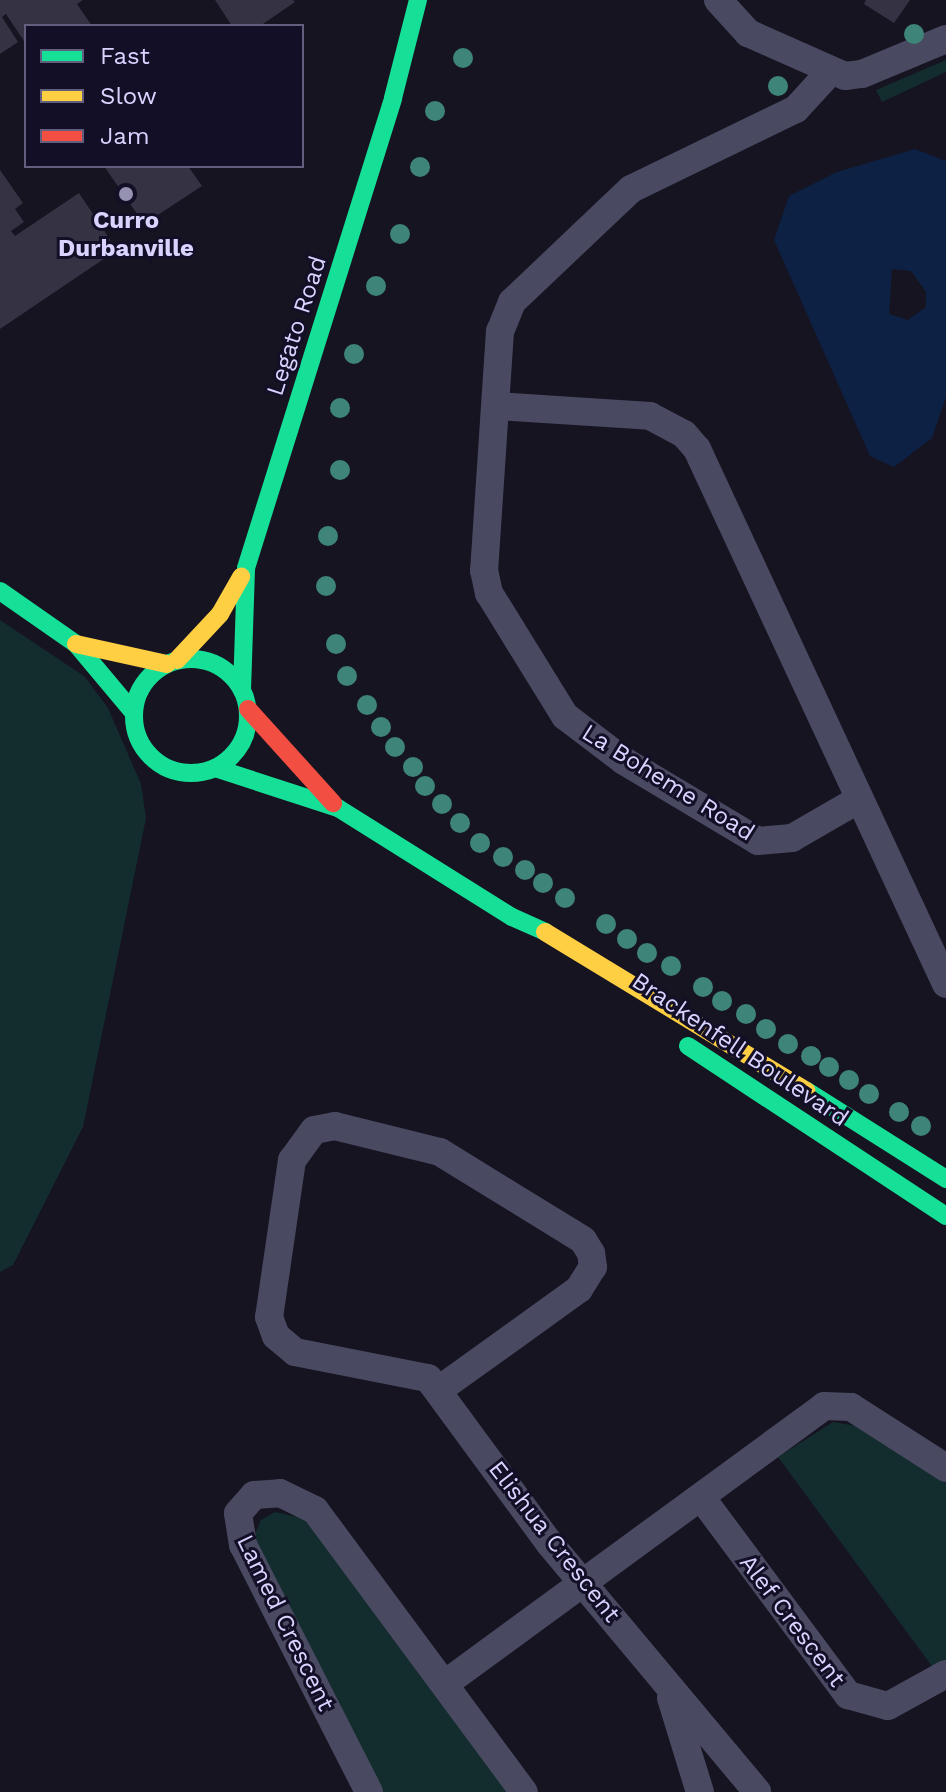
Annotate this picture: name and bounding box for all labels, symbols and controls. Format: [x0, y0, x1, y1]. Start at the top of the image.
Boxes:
legend [24, 24, 304, 168]
text: Fast [100, 42, 150, 70]
text: Slow [100, 82, 157, 110]
text: Jam [100, 122, 150, 150]
marker: Curro Durbanville [117, 185, 135, 203]
place label: Curro Durbanville [58, 207, 194, 263]
street label: Legato Road [261, 253, 333, 399]
street label: La Boheme Road [576, 718, 760, 848]
street label: Brackenfell Boulevard [626, 967, 854, 1133]
street label: Elishua Crescent [482, 1455, 626, 1629]
street label: Lamed Crescent [230, 1530, 340, 1716]
street label: Alef Crescent [733, 1549, 851, 1693]

